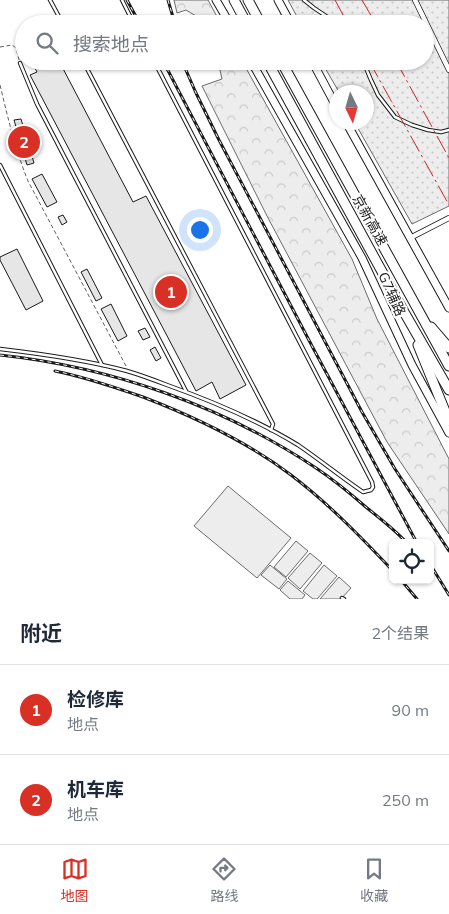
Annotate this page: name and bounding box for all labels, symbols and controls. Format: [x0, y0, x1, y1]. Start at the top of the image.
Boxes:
search box [15, 15, 434, 70]
icon: search [33, 29, 61, 57]
text: 搜索地点 [73, 32, 149, 56]
north arrow [329, 85, 374, 130]
pin: 2 [8, 123, 40, 161]
street label: 京新高速 [349, 191, 391, 249]
your location [187, 217, 213, 243]
street label: G7辅路 [374, 269, 410, 319]
pin: 1 [155, 273, 187, 311]
map controls [389, 539, 434, 584]
button: locate [389, 539, 434, 584]
text: 附近 [20, 620, 62, 646]
text: 2个结果 [371, 623, 429, 643]
text: 检修库 [67, 687, 124, 711]
text: 1 [31, 700, 41, 720]
text: 90 m [392, 700, 429, 720]
text: 地点 [67, 714, 99, 734]
text: 机车库 [67, 777, 124, 801]
text: 2 [31, 790, 41, 810]
text: 250 m [382, 790, 429, 810]
text: 地点 [67, 804, 99, 824]
tab: 地图 [61, 855, 89, 905]
tab: 路线 [210, 855, 238, 905]
tab: 收藏 [360, 855, 388, 905]

